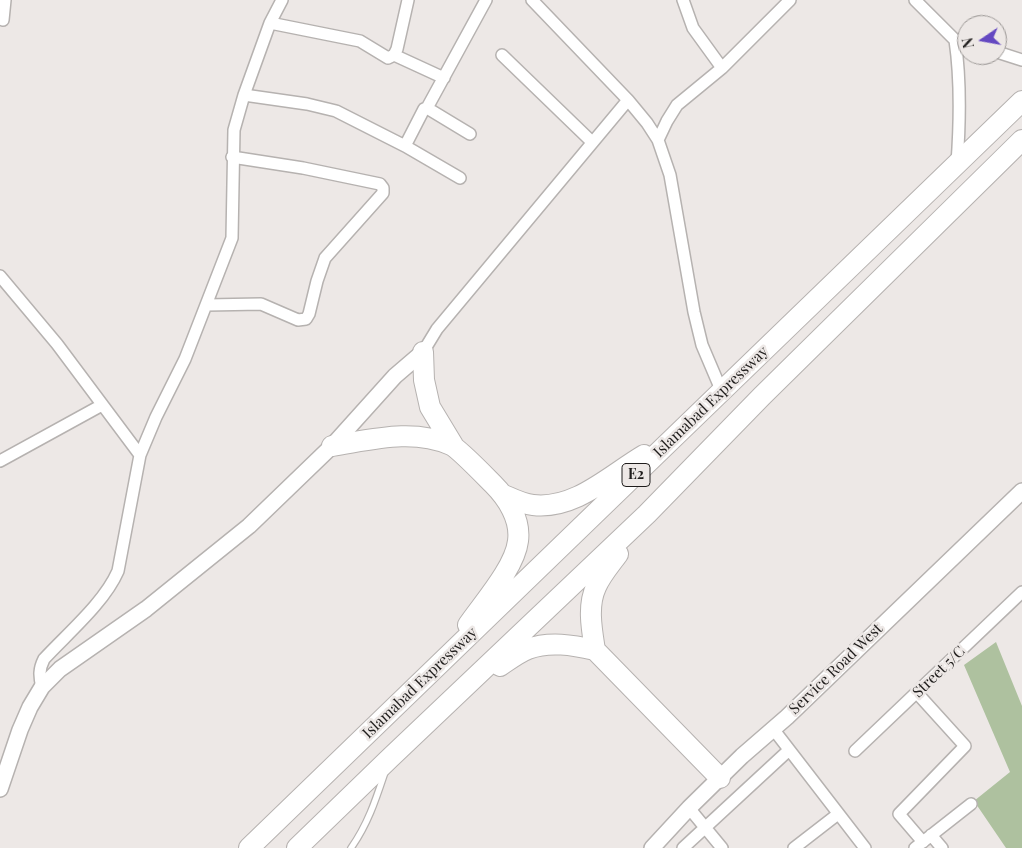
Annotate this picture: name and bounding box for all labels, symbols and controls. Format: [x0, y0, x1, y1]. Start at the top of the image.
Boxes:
north arrow [957, 15, 1007, 65]
text: N [957, 36, 978, 50]
street label: Islamabad Expressway [650, 343, 772, 461]
road number: E2 [622, 464, 650, 486]
street label: Service Road West [786, 620, 886, 718]
street label: Islamabad Expressway [359, 624, 481, 742]
street label: Street 5/C [909, 643, 969, 701]

